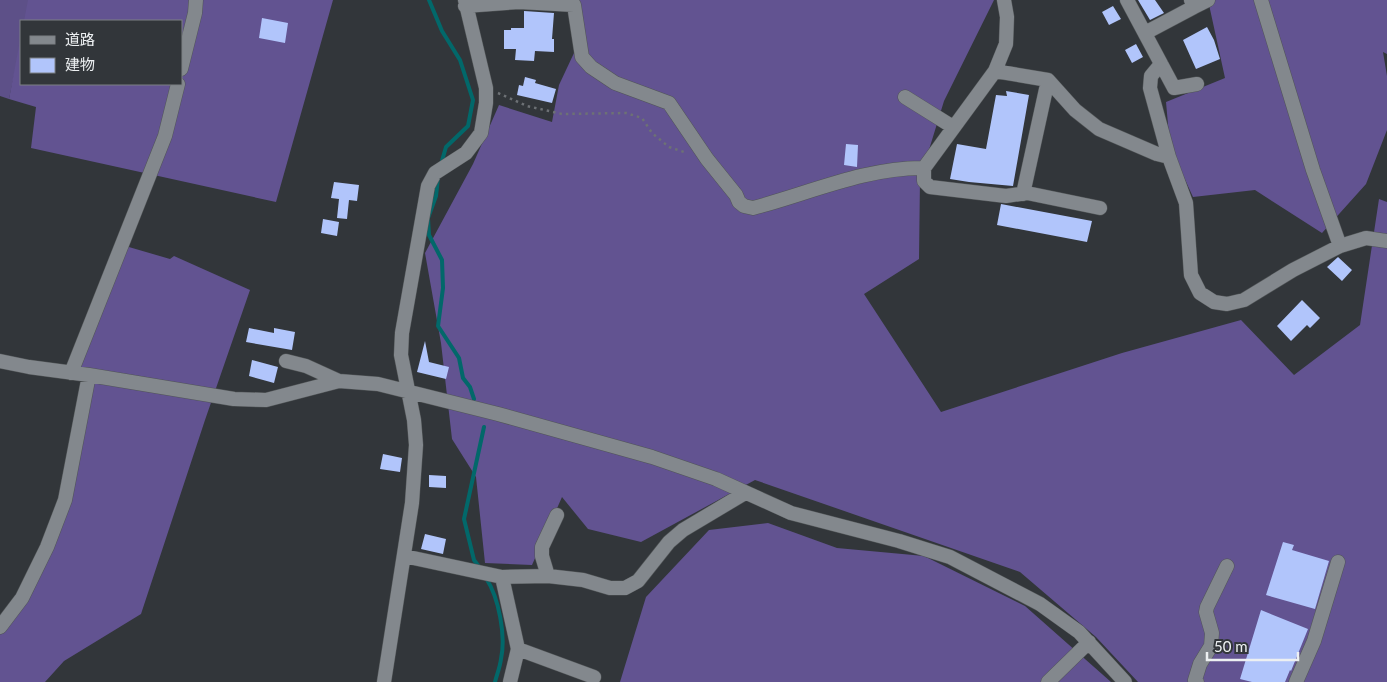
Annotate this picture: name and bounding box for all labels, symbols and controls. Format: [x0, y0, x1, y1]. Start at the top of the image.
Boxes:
legend [20, 20, 182, 85]
text: 道路 [65, 30, 95, 48]
text: 建物 [65, 55, 95, 73]
scale bar [1207, 630, 1298, 662]
text: 50 m [1214, 637, 1248, 655]

